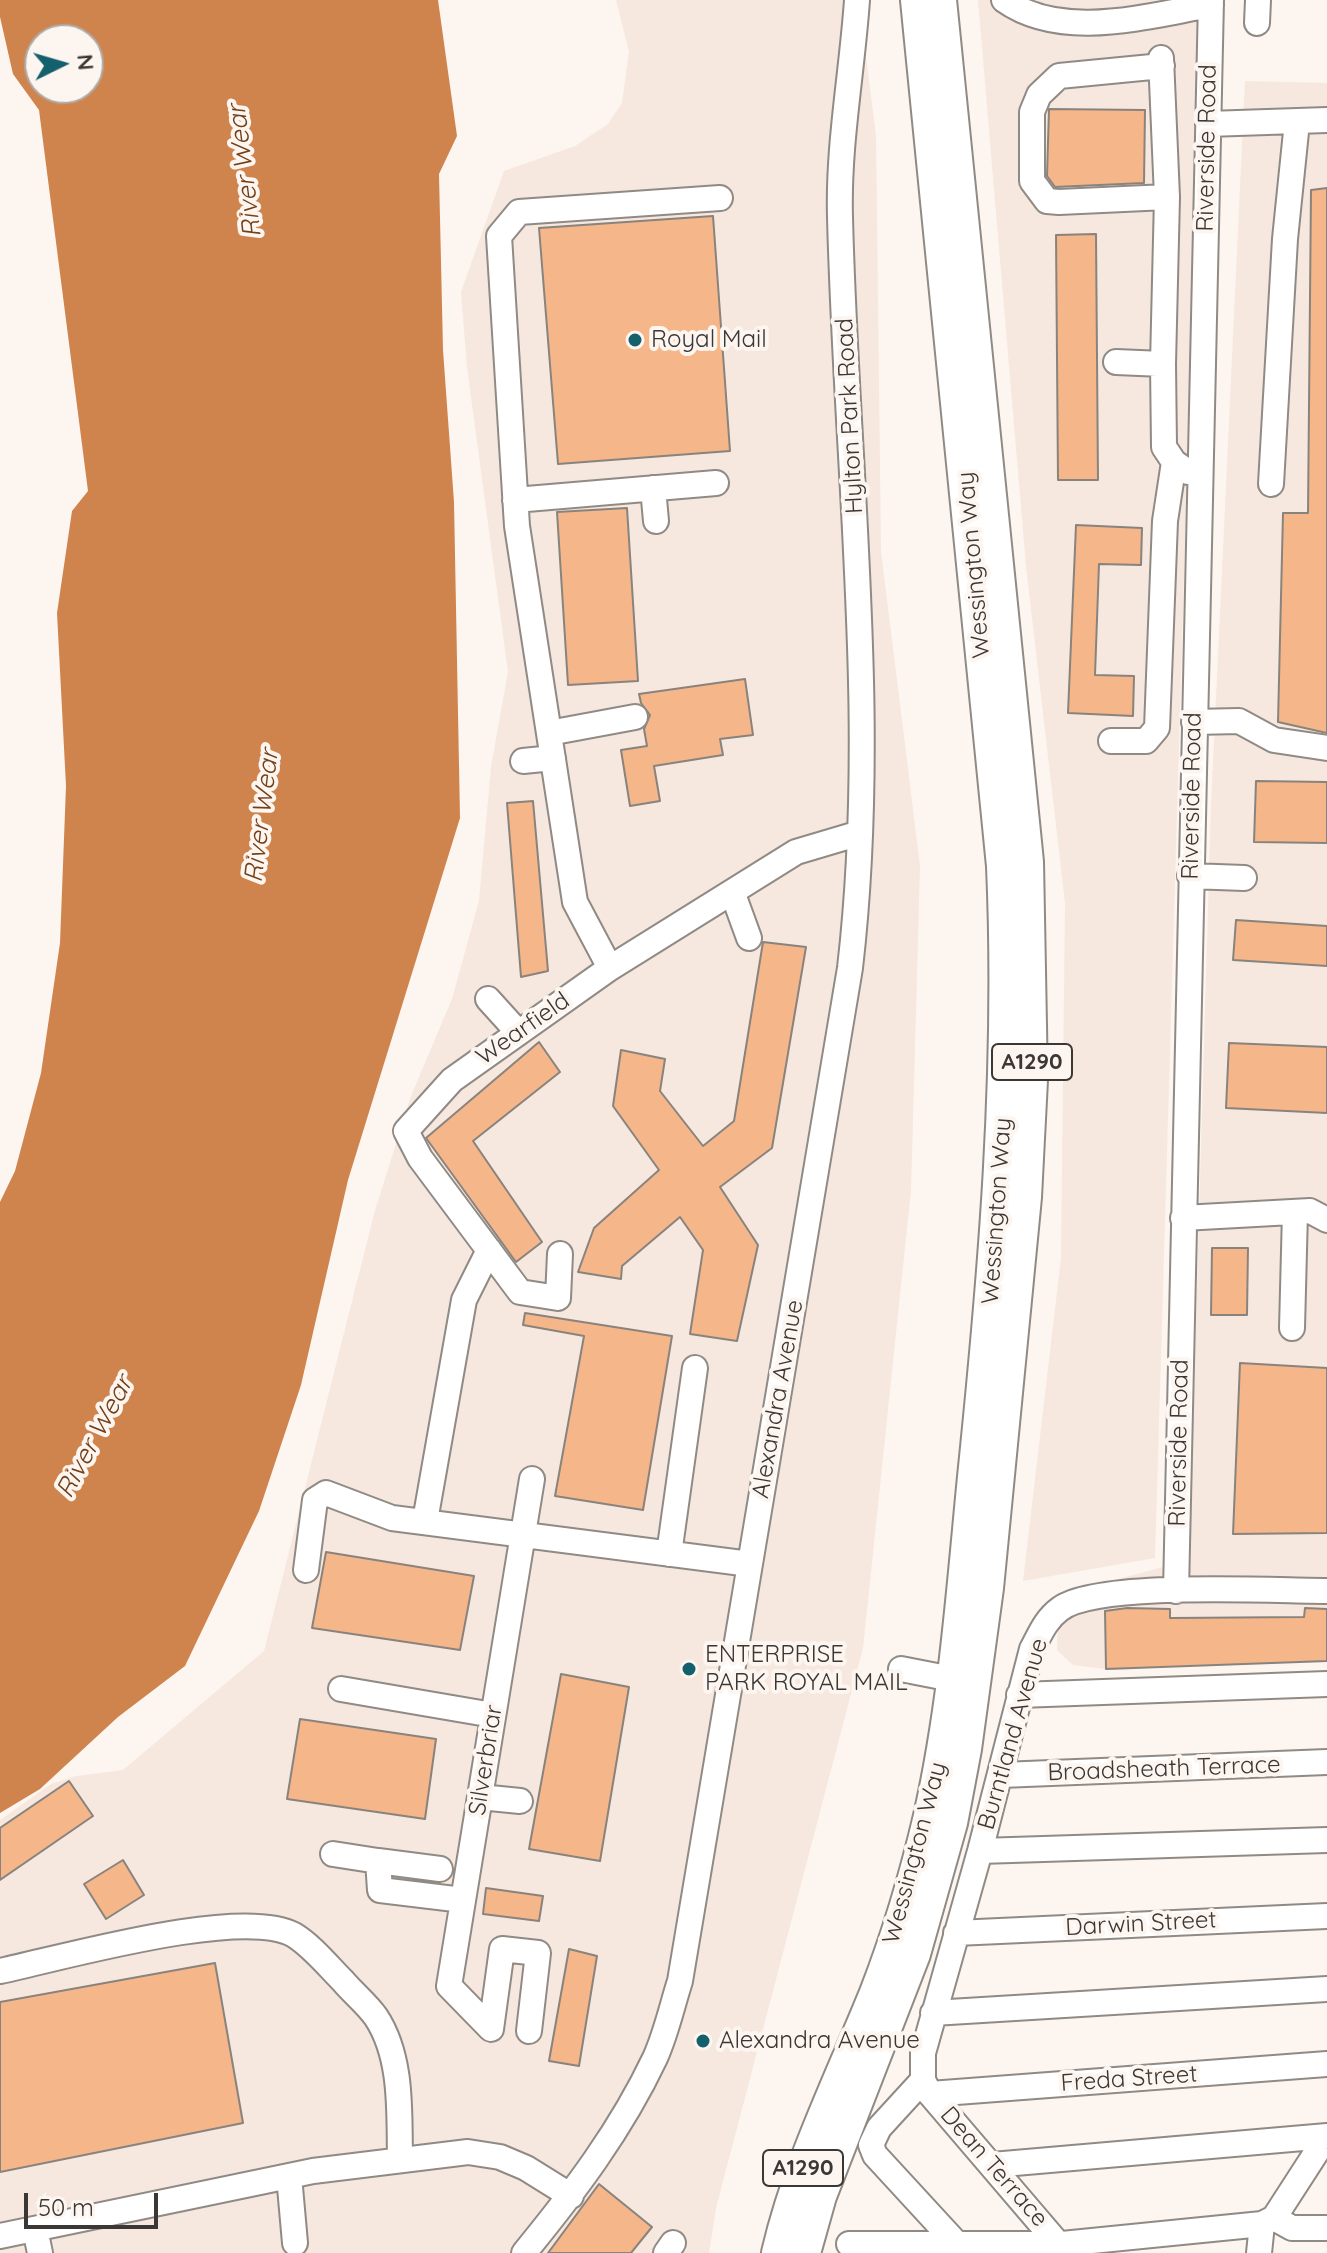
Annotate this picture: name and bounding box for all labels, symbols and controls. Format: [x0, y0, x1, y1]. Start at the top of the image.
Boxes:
north arrow [24, 24, 104, 104]
text: N [71, 53, 101, 71]
street label: Riverside Road [1191, 64, 1223, 232]
water label: River Wear [221, 103, 269, 239]
street label: Hylton Park Road [830, 317, 870, 515]
place label: Royal Mail [651, 326, 767, 354]
marker: Royal Mail [626, 331, 644, 349]
street label: Wessington Way [952, 471, 996, 659]
street label: Riverside Road [1176, 712, 1208, 880]
water label: River Wear [238, 748, 286, 884]
street label: Wearfield [471, 986, 575, 1072]
road number: A1290 [992, 1044, 1072, 1080]
street label: Wessington Way [976, 1117, 1018, 1305]
street label: Alexandra Avenue [746, 1298, 810, 1500]
street label: Riverside Road [1163, 1359, 1195, 1527]
water label: River Wear [50, 1371, 140, 1503]
street label: Burntland Avenue [972, 1635, 1054, 1833]
place label: ENTERPRISE PARK ROYAL MAIL [705, 1641, 908, 1697]
marker: ENTERPRISE PARK ROYAL MAIL [680, 1660, 698, 1678]
street label: Silverbriar [463, 1703, 509, 1817]
street label: Broadsheath Terrace [1047, 1751, 1281, 1787]
street label: Wessington Way [877, 1759, 953, 1947]
street label: Darwin Street [1065, 1906, 1217, 1942]
place label: Alexandra Avenue [719, 2027, 920, 2055]
marker: Alexandra Avenue [694, 2032, 712, 2050]
street label: Freda Street [1060, 2060, 1198, 2098]
street label: Dean Terrace [934, 2101, 1054, 2233]
road number: A1290 [763, 2150, 843, 2186]
scale bar [28, 2177, 162, 2227]
text: 50 m [38, 2192, 94, 2222]

